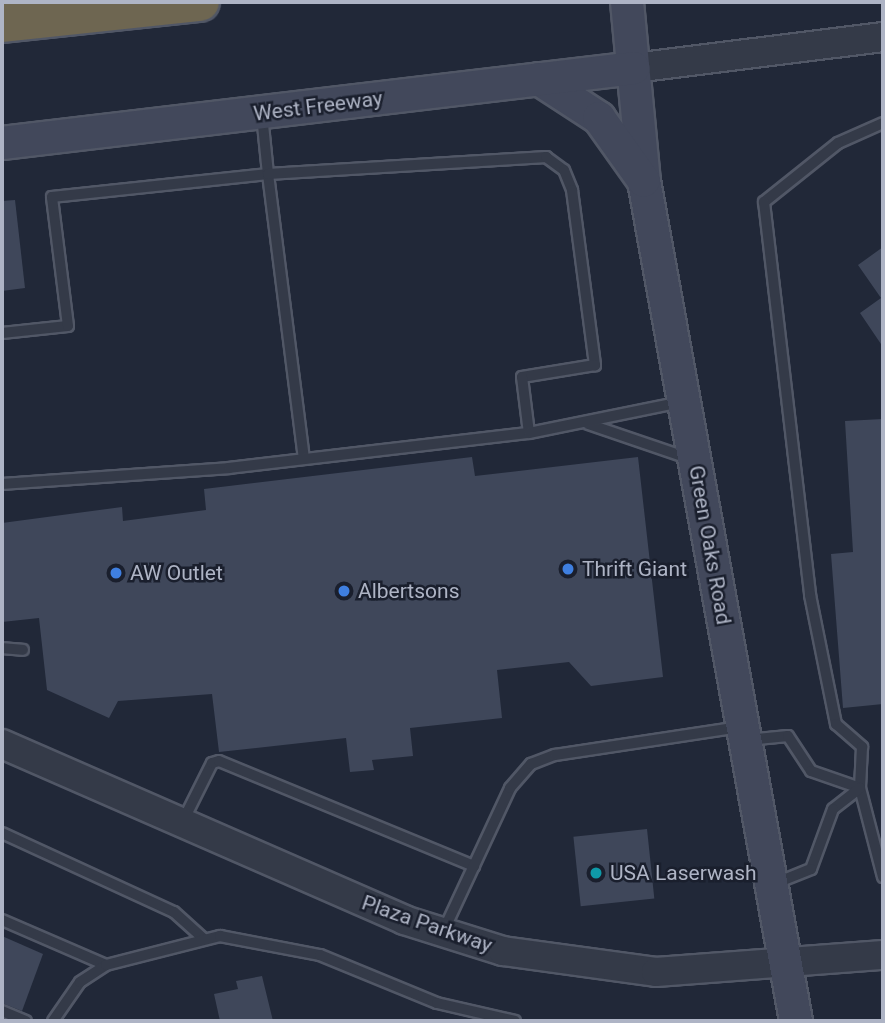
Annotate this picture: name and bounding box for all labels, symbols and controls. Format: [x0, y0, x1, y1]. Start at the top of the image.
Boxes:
street label: West Freeway [252, 86, 384, 126]
street label: Green Oaks Road [684, 464, 736, 626]
place label: Thrift Giant [582, 556, 687, 582]
place label: AW Outlet [130, 560, 223, 586]
marker: Thrift Giant [560, 561, 576, 577]
marker: AW Outlet [108, 565, 124, 581]
place label: Albertsons [358, 578, 459, 604]
marker: Albertsons [336, 583, 352, 599]
place label: USA Laserwash [610, 860, 757, 886]
marker: USA Laserwash [588, 865, 604, 881]
street label: Plaza Parkway [359, 890, 495, 958]

